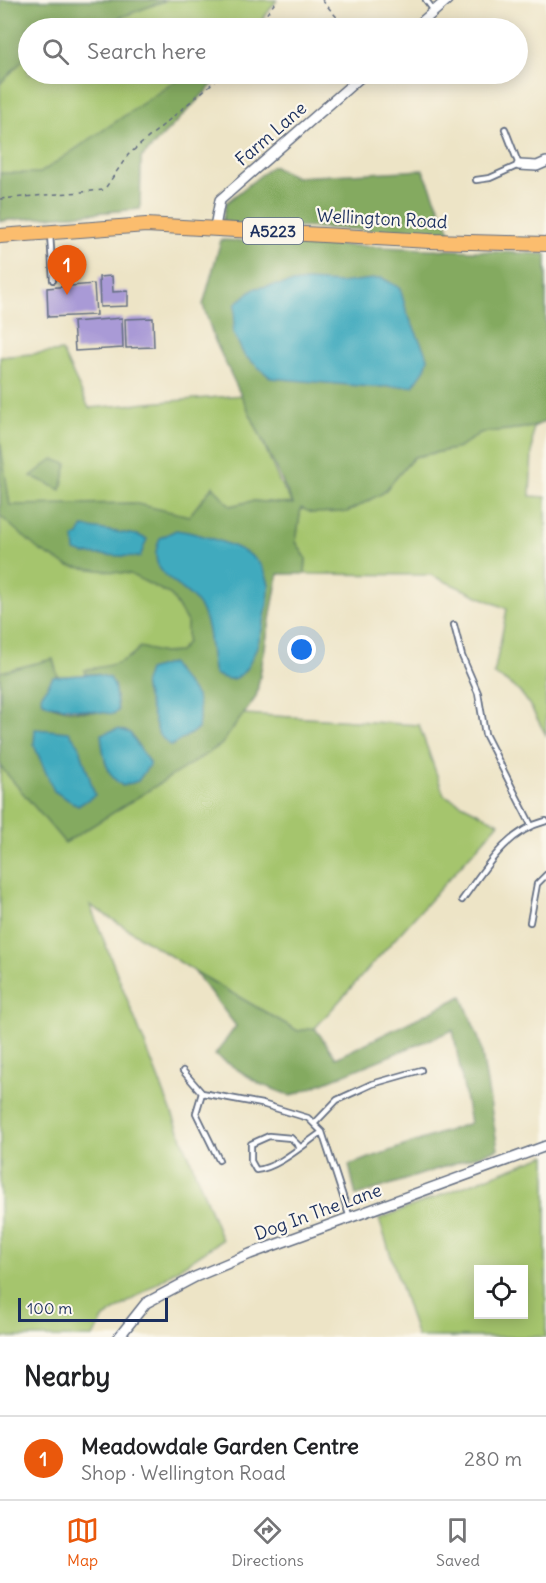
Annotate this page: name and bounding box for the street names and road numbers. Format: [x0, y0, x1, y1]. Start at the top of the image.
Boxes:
street label: Farm Lane [230, 96, 311, 171]
street label: Wellington Road [316, 204, 448, 233]
road number: A5223 [243, 218, 303, 244]
street label: Dog In The Lane [251, 1178, 384, 1245]

